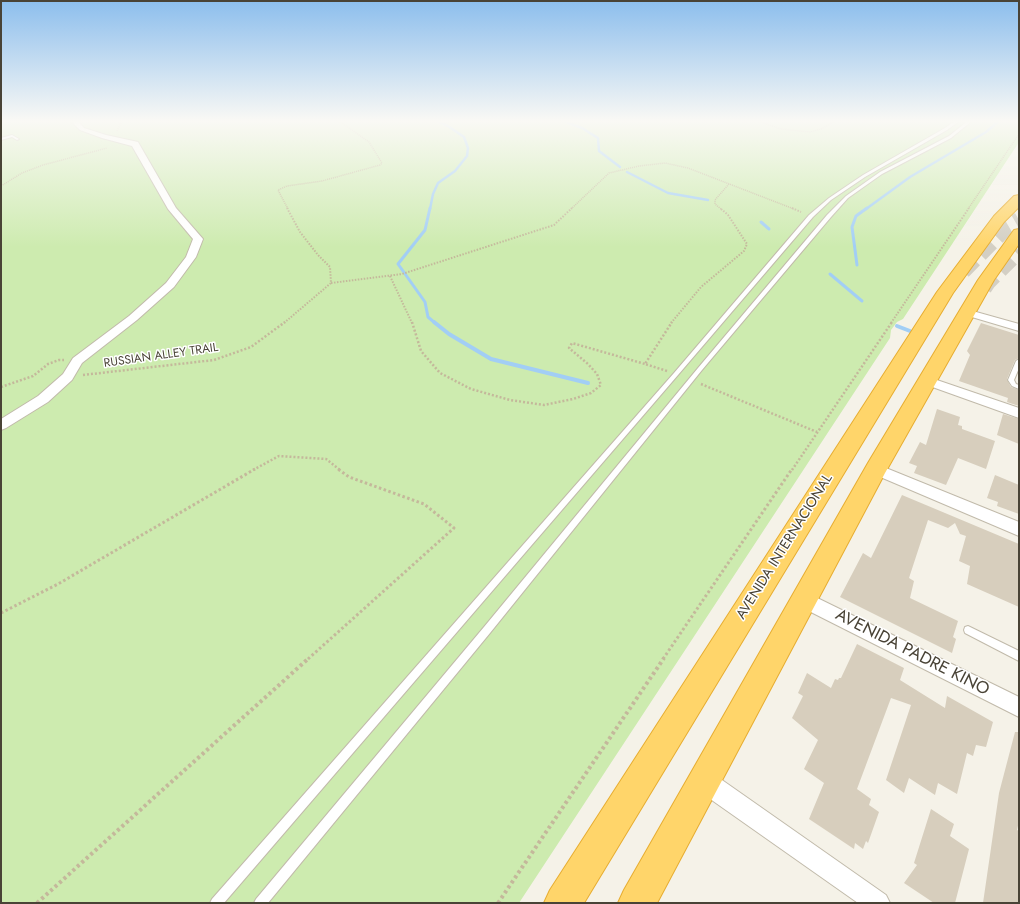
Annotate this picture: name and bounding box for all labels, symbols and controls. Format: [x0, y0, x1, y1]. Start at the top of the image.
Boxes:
street label: RUSSIAN ALLEY TRAIL [103, 341, 219, 371]
street label: AVENIDA INTERNACIONAL [733, 471, 837, 623]
street label: AVENIDA PADRE KINO [832, 605, 992, 701]

